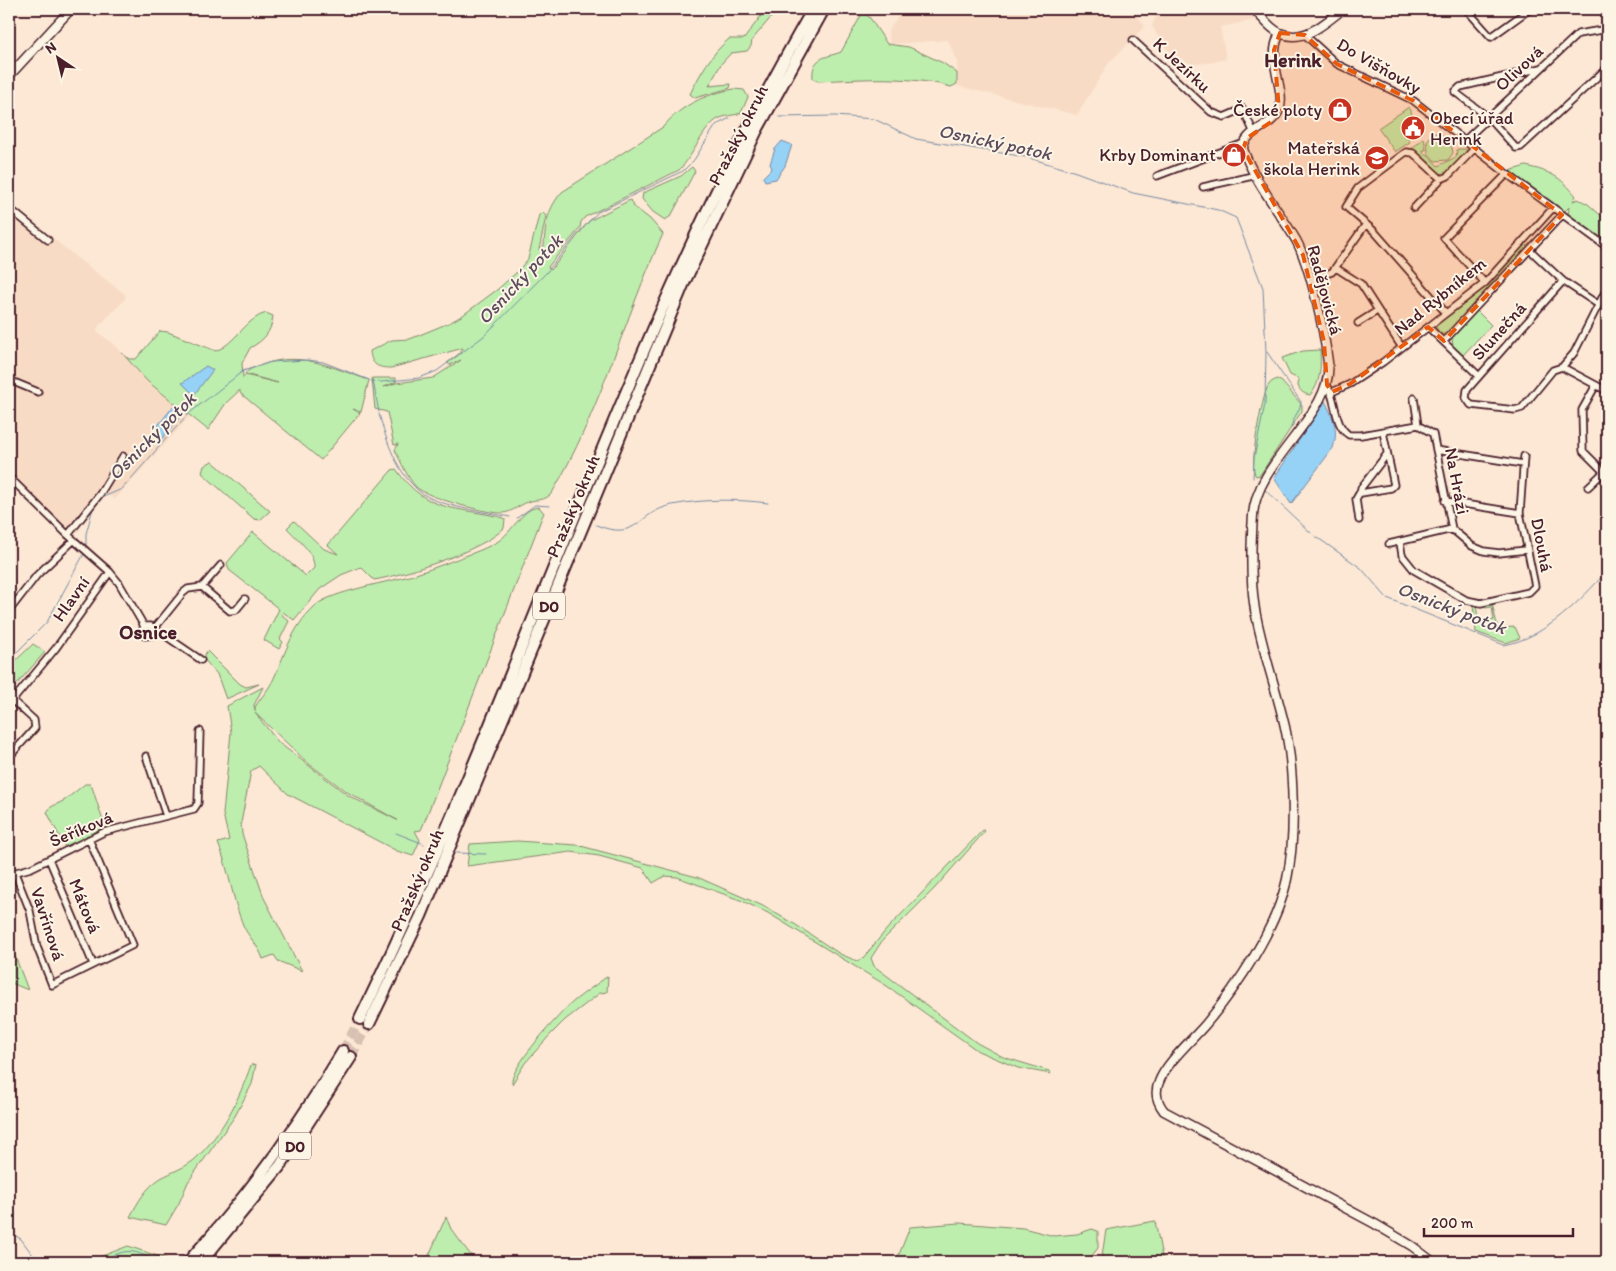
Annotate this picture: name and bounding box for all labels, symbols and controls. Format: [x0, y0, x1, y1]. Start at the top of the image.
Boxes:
north arrow [32, 32, 82, 82]
street label: K Jezírku [1148, 33, 1216, 97]
street label: Do Višňovky [1333, 33, 1426, 99]
text: N [42, 38, 60, 57]
street label: Olivová [1490, 40, 1548, 96]
district label: Herink [1264, 48, 1322, 72]
street label: Pražský okruh [703, 81, 773, 189]
shop icon: České ploty [1327, 97, 1353, 123]
place label: České ploty [1233, 99, 1322, 121]
place label: Obecí úřad Herink [1430, 107, 1514, 150]
public building icon: Obecí úřad Herink [1400, 115, 1426, 141]
water label: Osnický potok [936, 119, 1055, 165]
place label: Mateřská škola Herink [1263, 137, 1361, 180]
shop icon: Krby Dominant [1221, 142, 1247, 168]
place label: Krby Dominant [1099, 144, 1216, 166]
school or university icon: Mateřská škola Herink [1364, 145, 1390, 171]
water label: Osnický potok [472, 228, 568, 329]
street label: Radějovická [1302, 243, 1348, 338]
street label: Nad Rybníkem [1389, 252, 1491, 340]
street label: Slunečná [1467, 297, 1531, 365]
water label: Osnický potok [103, 386, 202, 485]
street label: Na Hrázi [1440, 446, 1474, 516]
street label: Pražský okruh [541, 451, 605, 561]
street label: Dlouhá [1526, 516, 1558, 575]
street label: Hlavní [48, 572, 95, 626]
water label: Osnický potok [1394, 577, 1511, 640]
road number: D0 [533, 592, 565, 620]
district label: Osnice [119, 620, 178, 644]
street label: Šeříková [46, 806, 117, 852]
street label: Pražský okruh [385, 825, 449, 935]
street label: Mátová [64, 875, 106, 937]
street label: Vavřínová [26, 885, 70, 964]
road number: D0 [279, 1132, 311, 1160]
scale bar [1424, 1206, 1572, 1238]
text: 200 m [1431, 1214, 1474, 1232]

